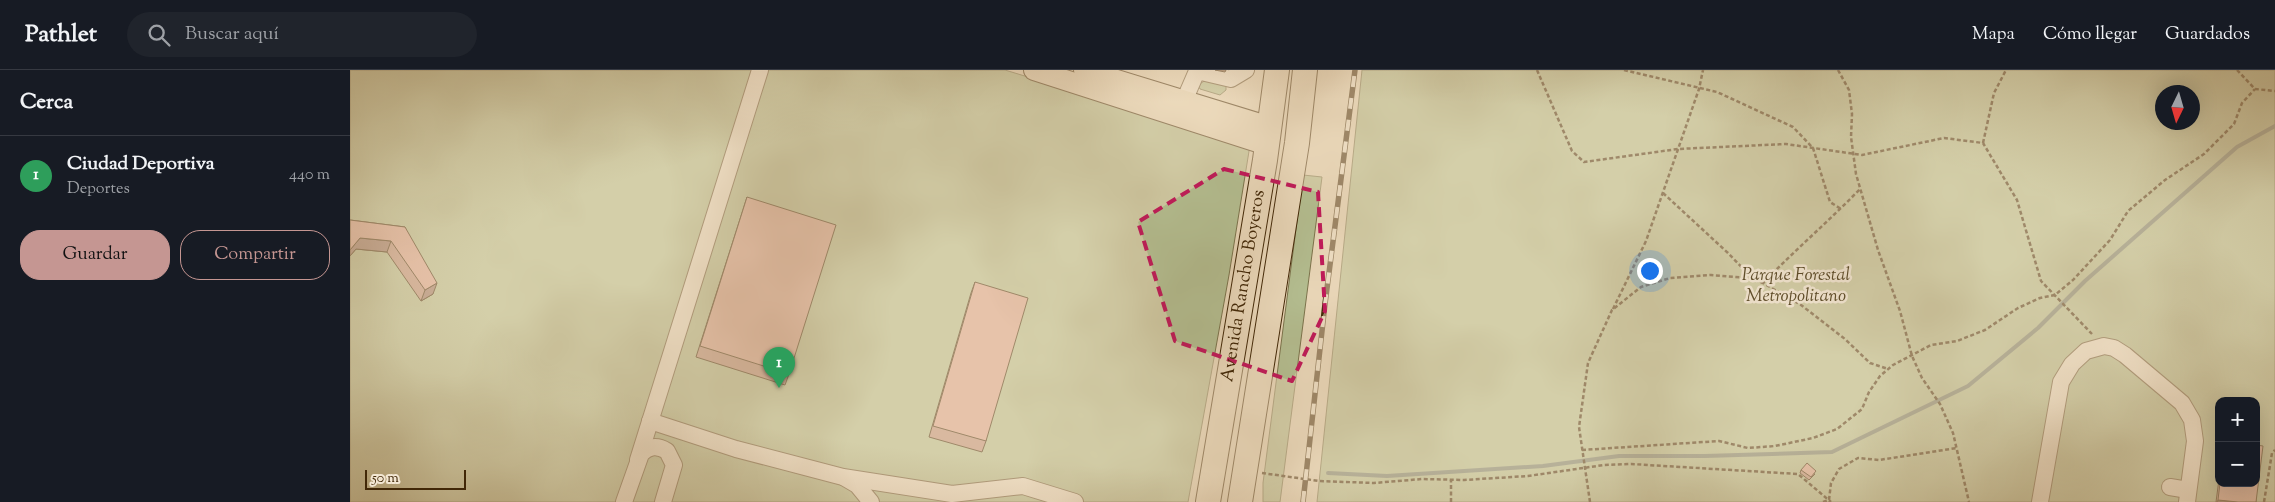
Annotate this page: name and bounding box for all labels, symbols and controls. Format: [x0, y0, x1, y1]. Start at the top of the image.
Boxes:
search box [127, 12, 477, 57]
text: Pathlet [25, 18, 97, 52]
icon: search [145, 21, 173, 49]
text: Buscar aquí [185, 21, 279, 48]
text: Mapa [1972, 22, 2015, 48]
text: Cómo llegar [2043, 22, 2137, 48]
text: Guardados [2165, 22, 2250, 48]
north arrow [2155, 85, 2200, 130]
text: Cerca [20, 88, 73, 118]
text: Ciudad Deportiva [67, 151, 215, 178]
text: 1 [33, 164, 39, 187]
text: 440 m [289, 164, 330, 187]
text: Deportes [67, 178, 130, 201]
street label: Avenida Rancho Boyeros [1215, 188, 1273, 384]
button: Guardar [20, 230, 170, 280]
button: Compartir [180, 230, 330, 280]
your location [1637, 258, 1663, 284]
park label: Parque Forestal Metropolitano [1742, 263, 1851, 310]
pin: 1 [763, 347, 795, 388]
map controls [2215, 397, 2260, 487]
button: + [2215, 397, 2260, 442]
button: − [2215, 442, 2260, 487]
scale bar [365, 467, 466, 490]
text: 50 m [372, 469, 399, 489]

